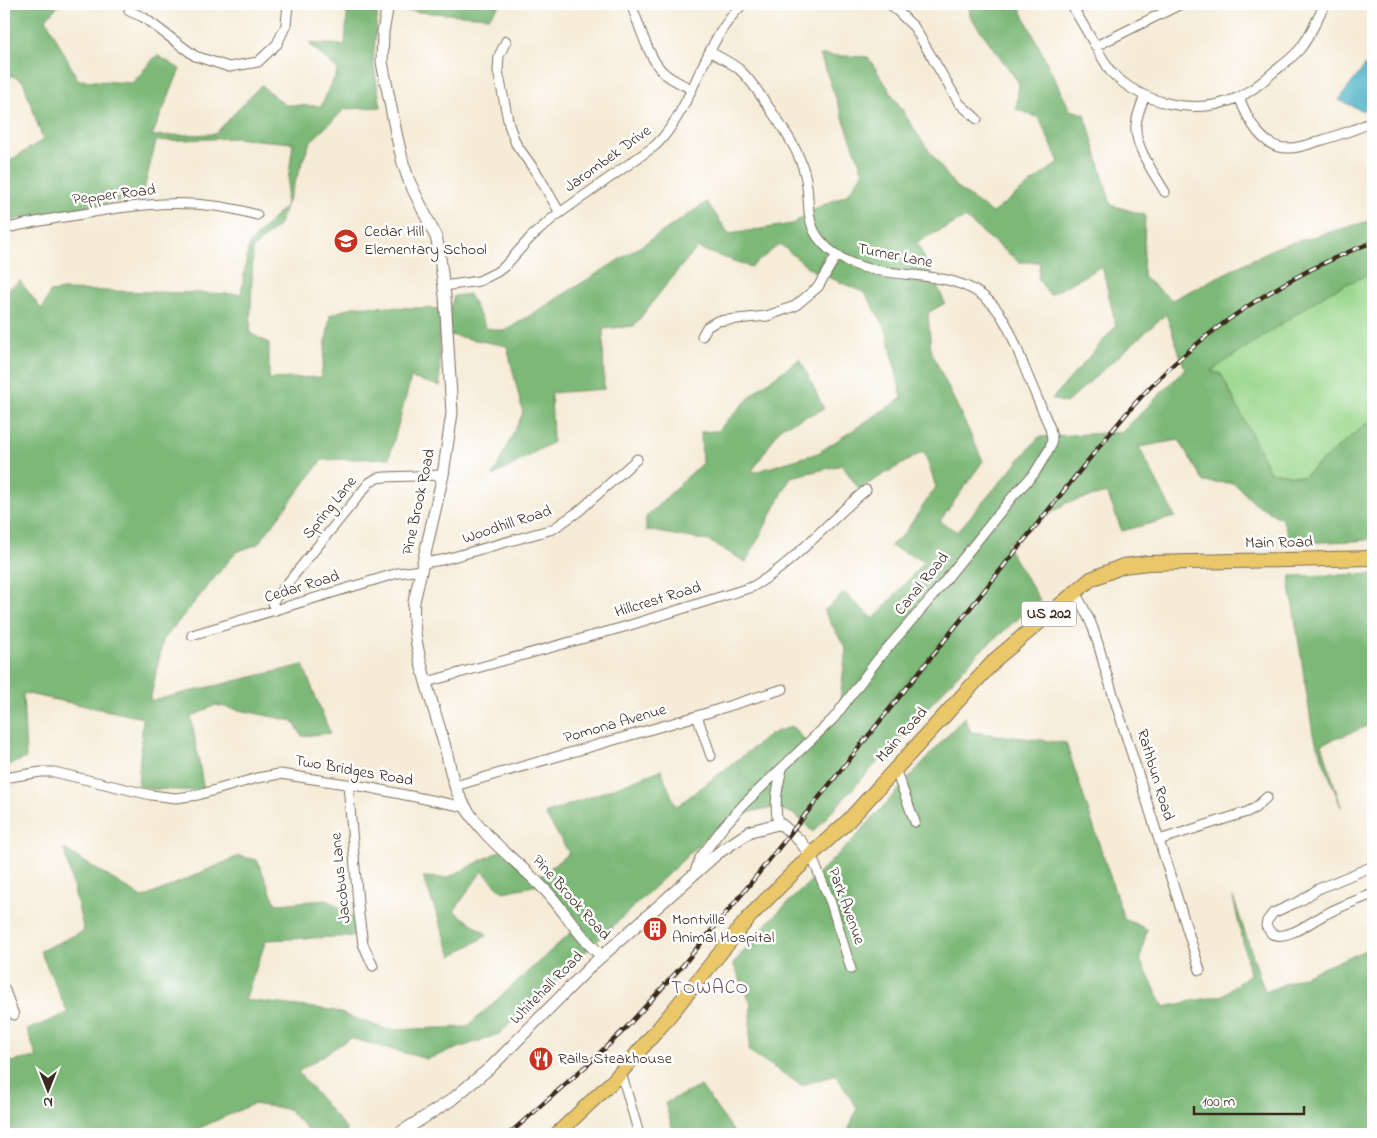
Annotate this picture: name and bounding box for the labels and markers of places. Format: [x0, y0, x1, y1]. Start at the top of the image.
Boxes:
place label: Cedar Hill Elementary School [364, 220, 487, 262]
school or university icon: Cedar Hill Elementary School [333, 228, 359, 254]
place label: Montville Animal Hospital [672, 908, 775, 950]
building icon: Montville Animal Hospital [642, 916, 668, 942]
restaurant icon: Rails Steakhouse [528, 1046, 554, 1072]
place label: Rails Steakhouse [558, 1047, 673, 1071]

